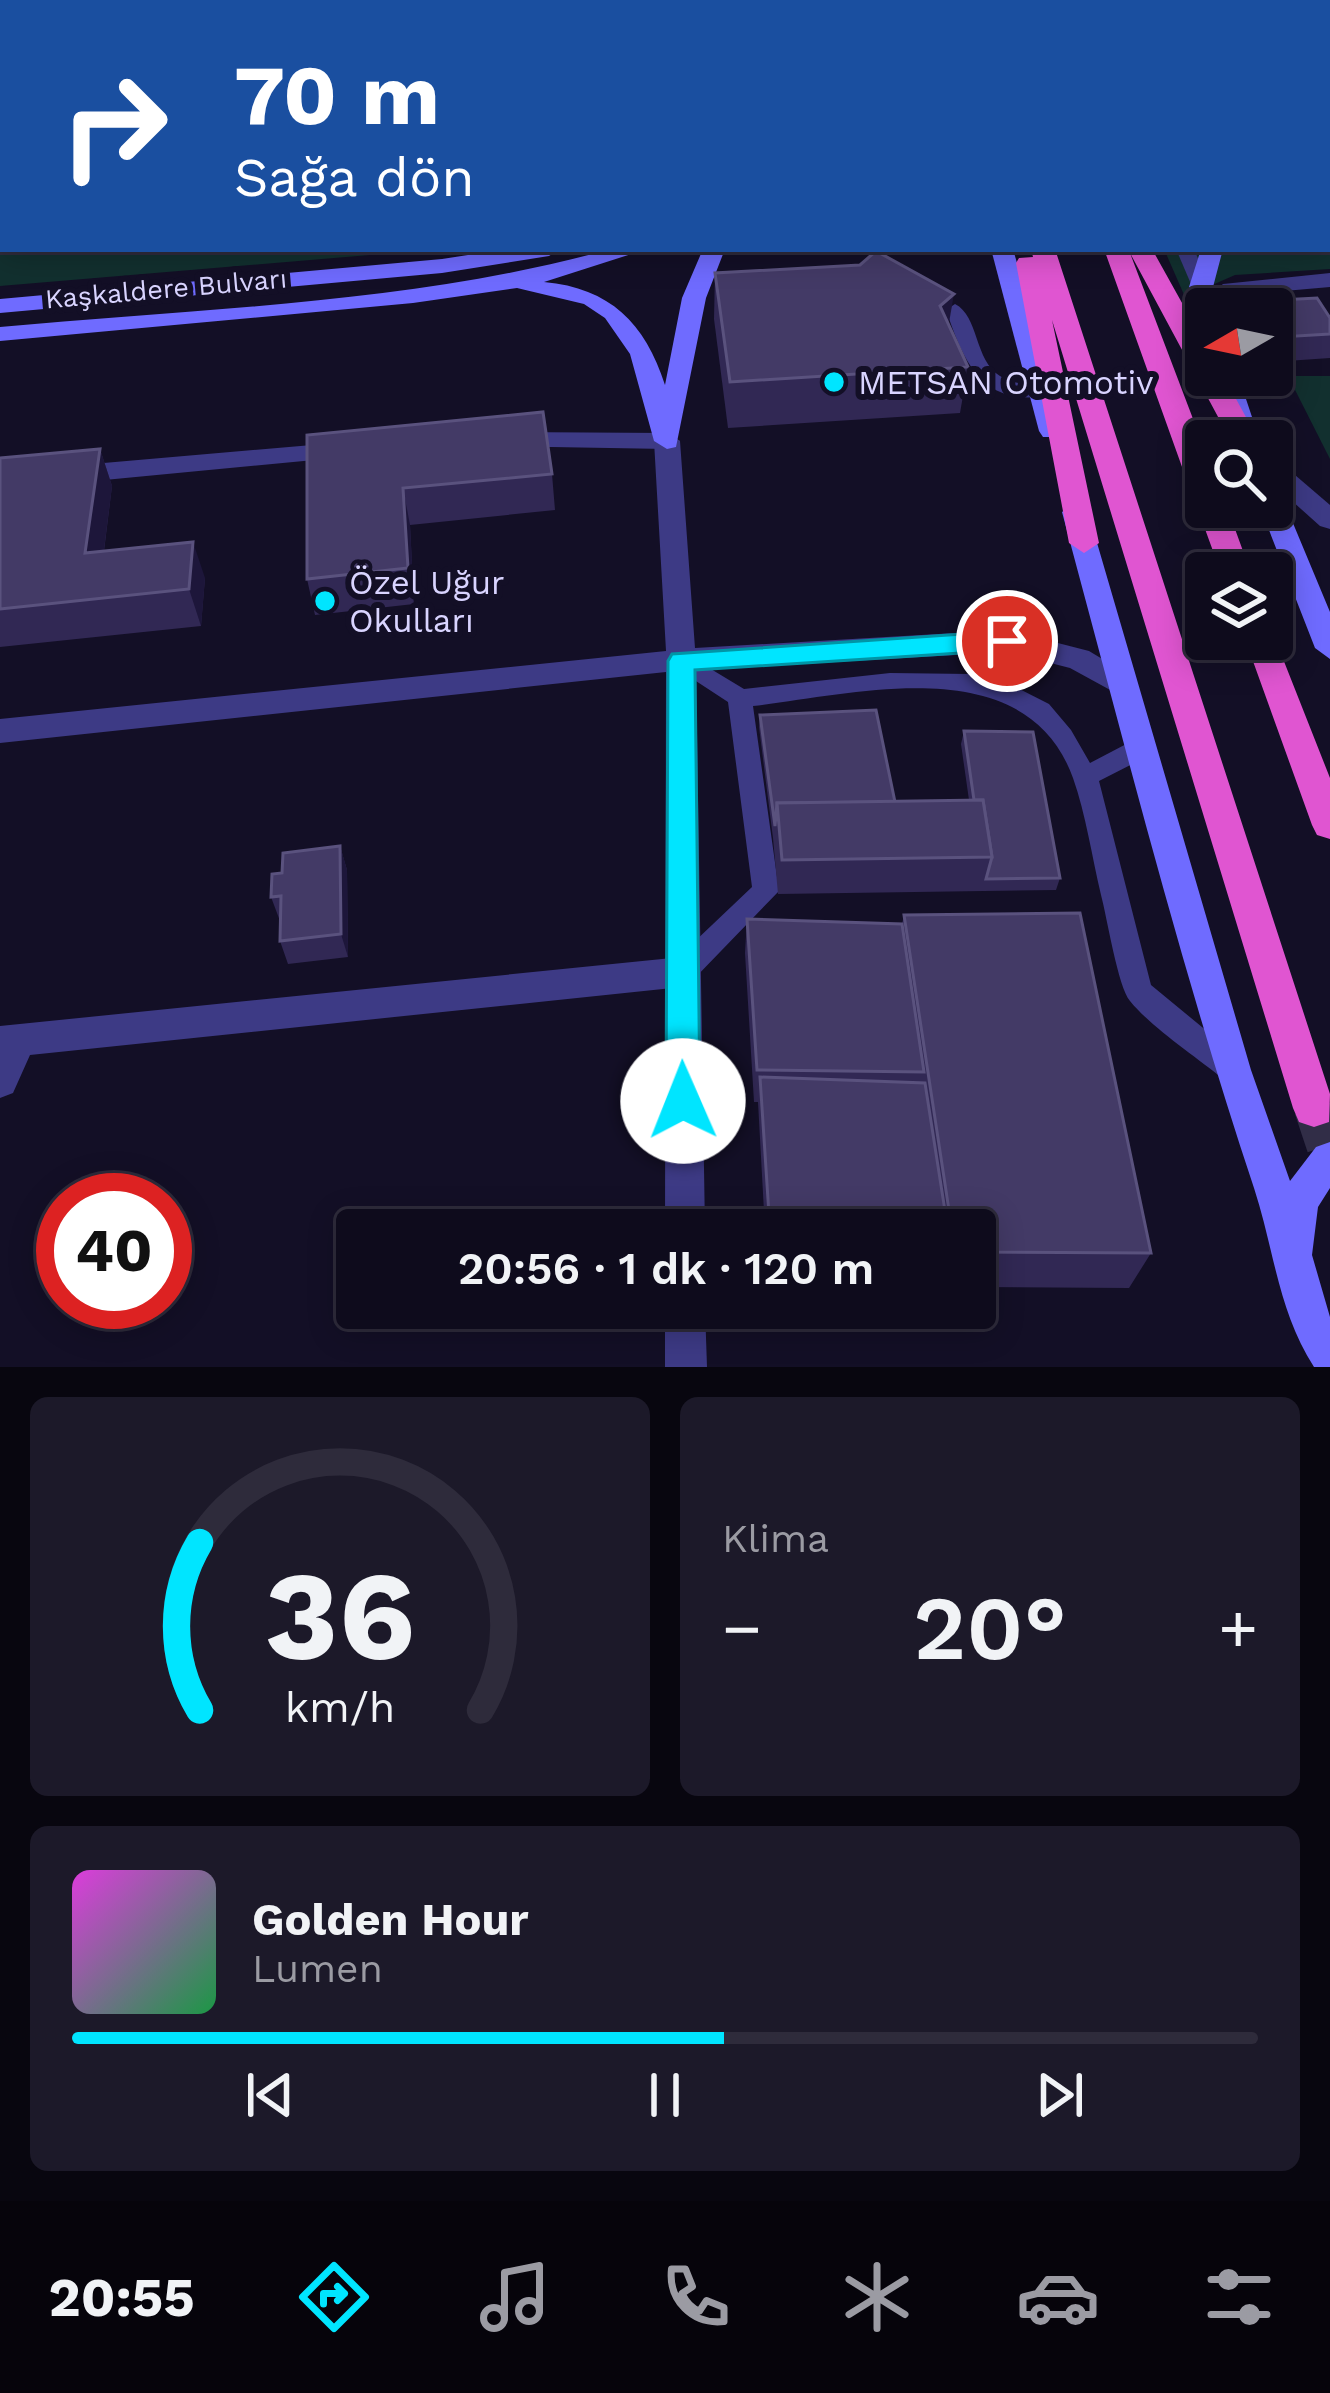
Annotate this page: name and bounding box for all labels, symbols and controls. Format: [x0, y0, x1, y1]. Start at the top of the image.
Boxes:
text: 70 m [234, 46, 440, 144]
icon: right [36, 48, 192, 204]
text: Sağa dön [234, 146, 475, 209]
street label: Kaşkaldere Bulvarı [44, 262, 288, 316]
north arrow [1185, 288, 1293, 396]
map controls [1185, 288, 1293, 660]
place label: METSAN Otomotiv [858, 363, 1153, 402]
marker: METSAN Otomotiv [821, 369, 847, 395]
button: search [1185, 420, 1293, 528]
button: layers [1185, 552, 1293, 660]
place label: Özel Uğur Okulları [349, 563, 505, 640]
marker: Özel Uğur Okulları [312, 588, 338, 614]
pin [956, 590, 1058, 692]
icon: arrive [974, 608, 1040, 674]
position arrow [620, 1038, 746, 1164]
speed limit sign: 40 [36, 1173, 192, 1329]
text: 20:56 · 1 dk · 120 m [458, 1242, 874, 1295]
text: Klima [722, 1516, 829, 1561]
text: 36 [265, 1543, 415, 1689]
text: 20° [913, 1575, 1067, 1681]
text: − [722, 1590, 762, 1667]
text: + [1218, 1590, 1258, 1667]
text: km/h [285, 1681, 395, 1731]
text: Golden Hour [252, 1893, 529, 1946]
text: Lumen [252, 1946, 383, 1991]
icon: previous [237, 2062, 303, 2128]
icon: pause [632, 2062, 698, 2128]
icon: next [1027, 2062, 1093, 2128]
icon: directions [292, 2255, 376, 2339]
icon: music [473, 2255, 557, 2339]
icon: phone [654, 2255, 738, 2339]
icon: climate [835, 2255, 919, 2339]
icon: car [1016, 2255, 1100, 2339]
icon: filters [1197, 2255, 1281, 2339]
text: 20:55 [49, 2266, 195, 2329]

